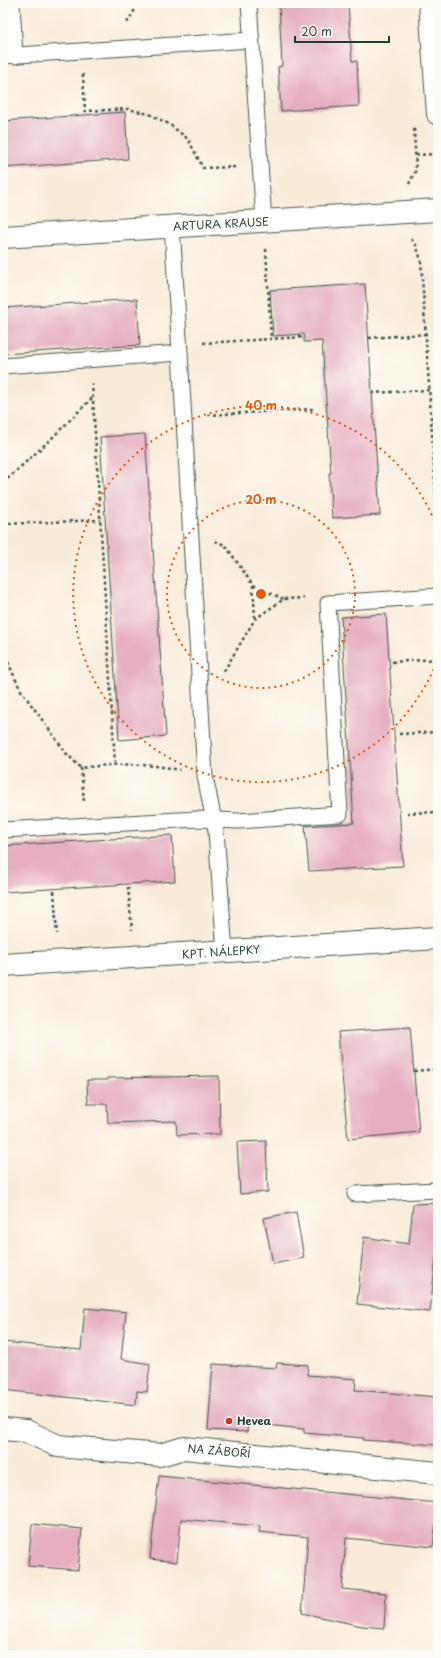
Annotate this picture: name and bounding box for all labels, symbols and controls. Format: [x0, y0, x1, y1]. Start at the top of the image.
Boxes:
scale bar [295, 18, 389, 44]
text: 20 m [301, 22, 332, 40]
street label: ARTURA KRAUSE [173, 212, 269, 235]
text: 40 m [245, 396, 277, 414]
text: 20 m [245, 490, 277, 508]
centre of rings [254, 587, 268, 601]
street label: KPT. NÁLEPKY [181, 940, 261, 963]
place label: Hevea [237, 1412, 271, 1429]
marker: Hevea [224, 1416, 234, 1426]
street label: NA ZÁBOŘÍ [187, 1439, 252, 1462]

